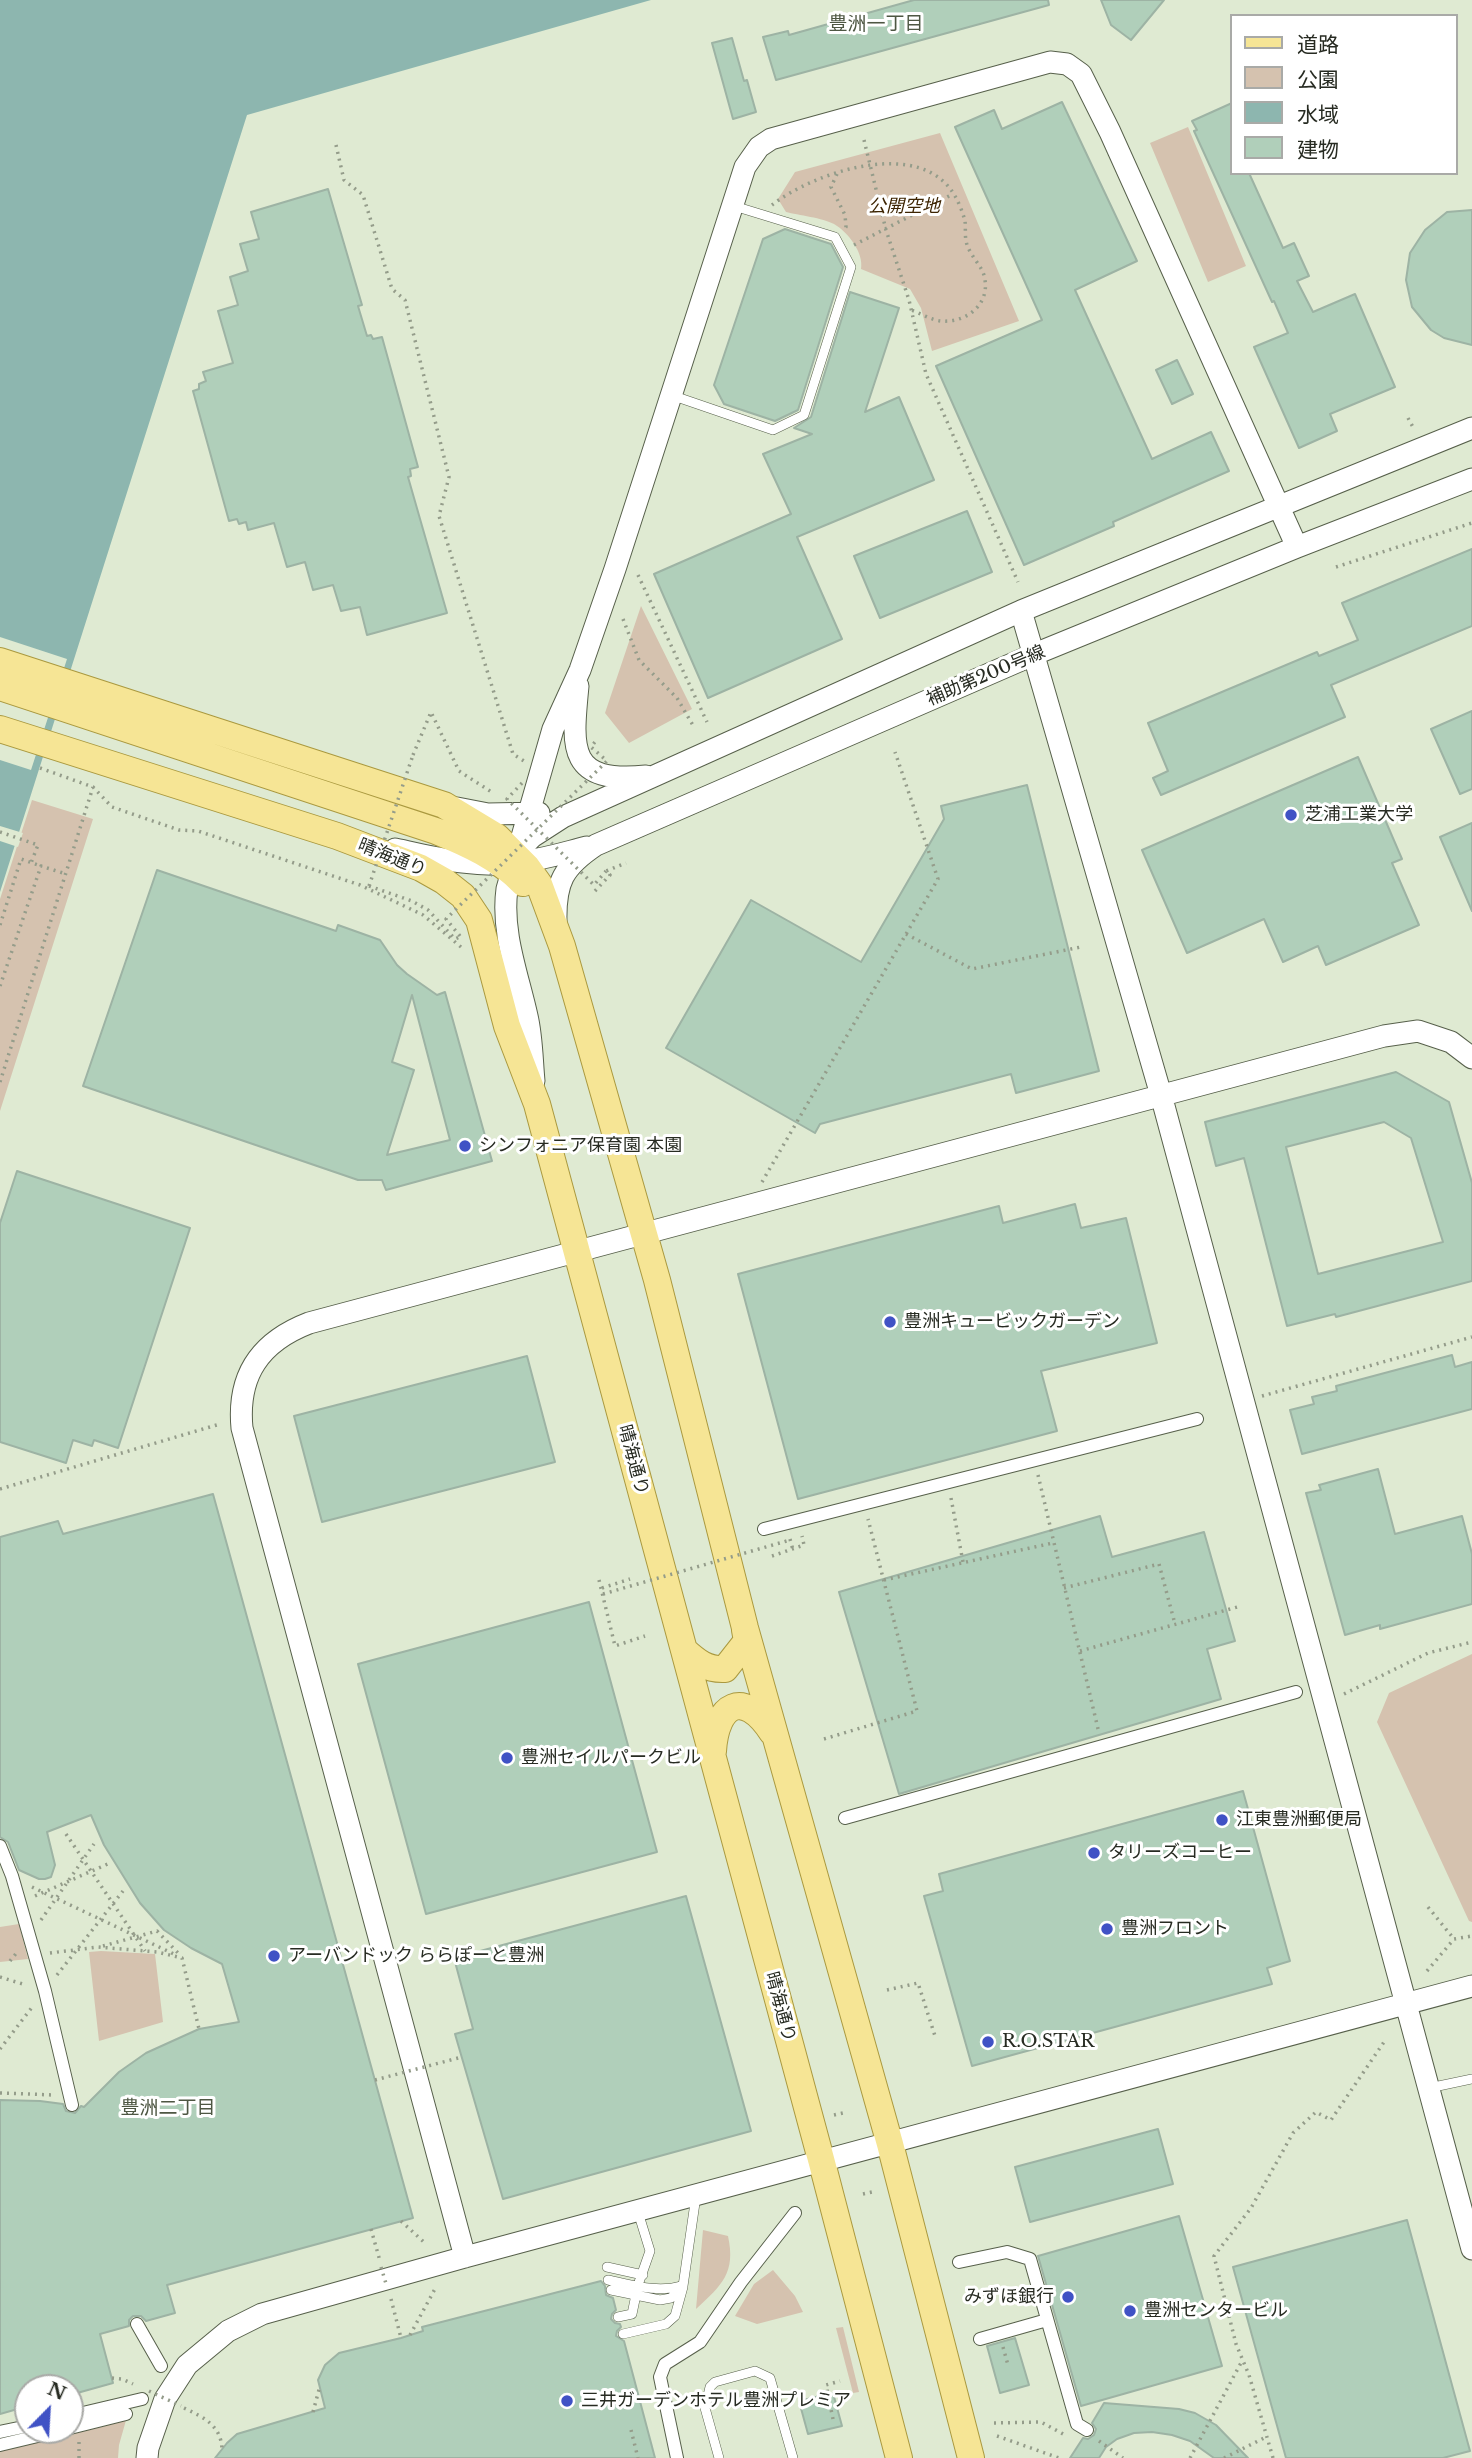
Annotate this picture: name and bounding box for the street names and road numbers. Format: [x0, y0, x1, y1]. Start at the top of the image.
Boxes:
street label: 補助第200号線 [923, 641, 1049, 711]
street label: 晴海通り [355, 835, 429, 881]
street label: 晴海通り [613, 1422, 653, 1498]
street label: 晴海通り [760, 1969, 800, 2045]

